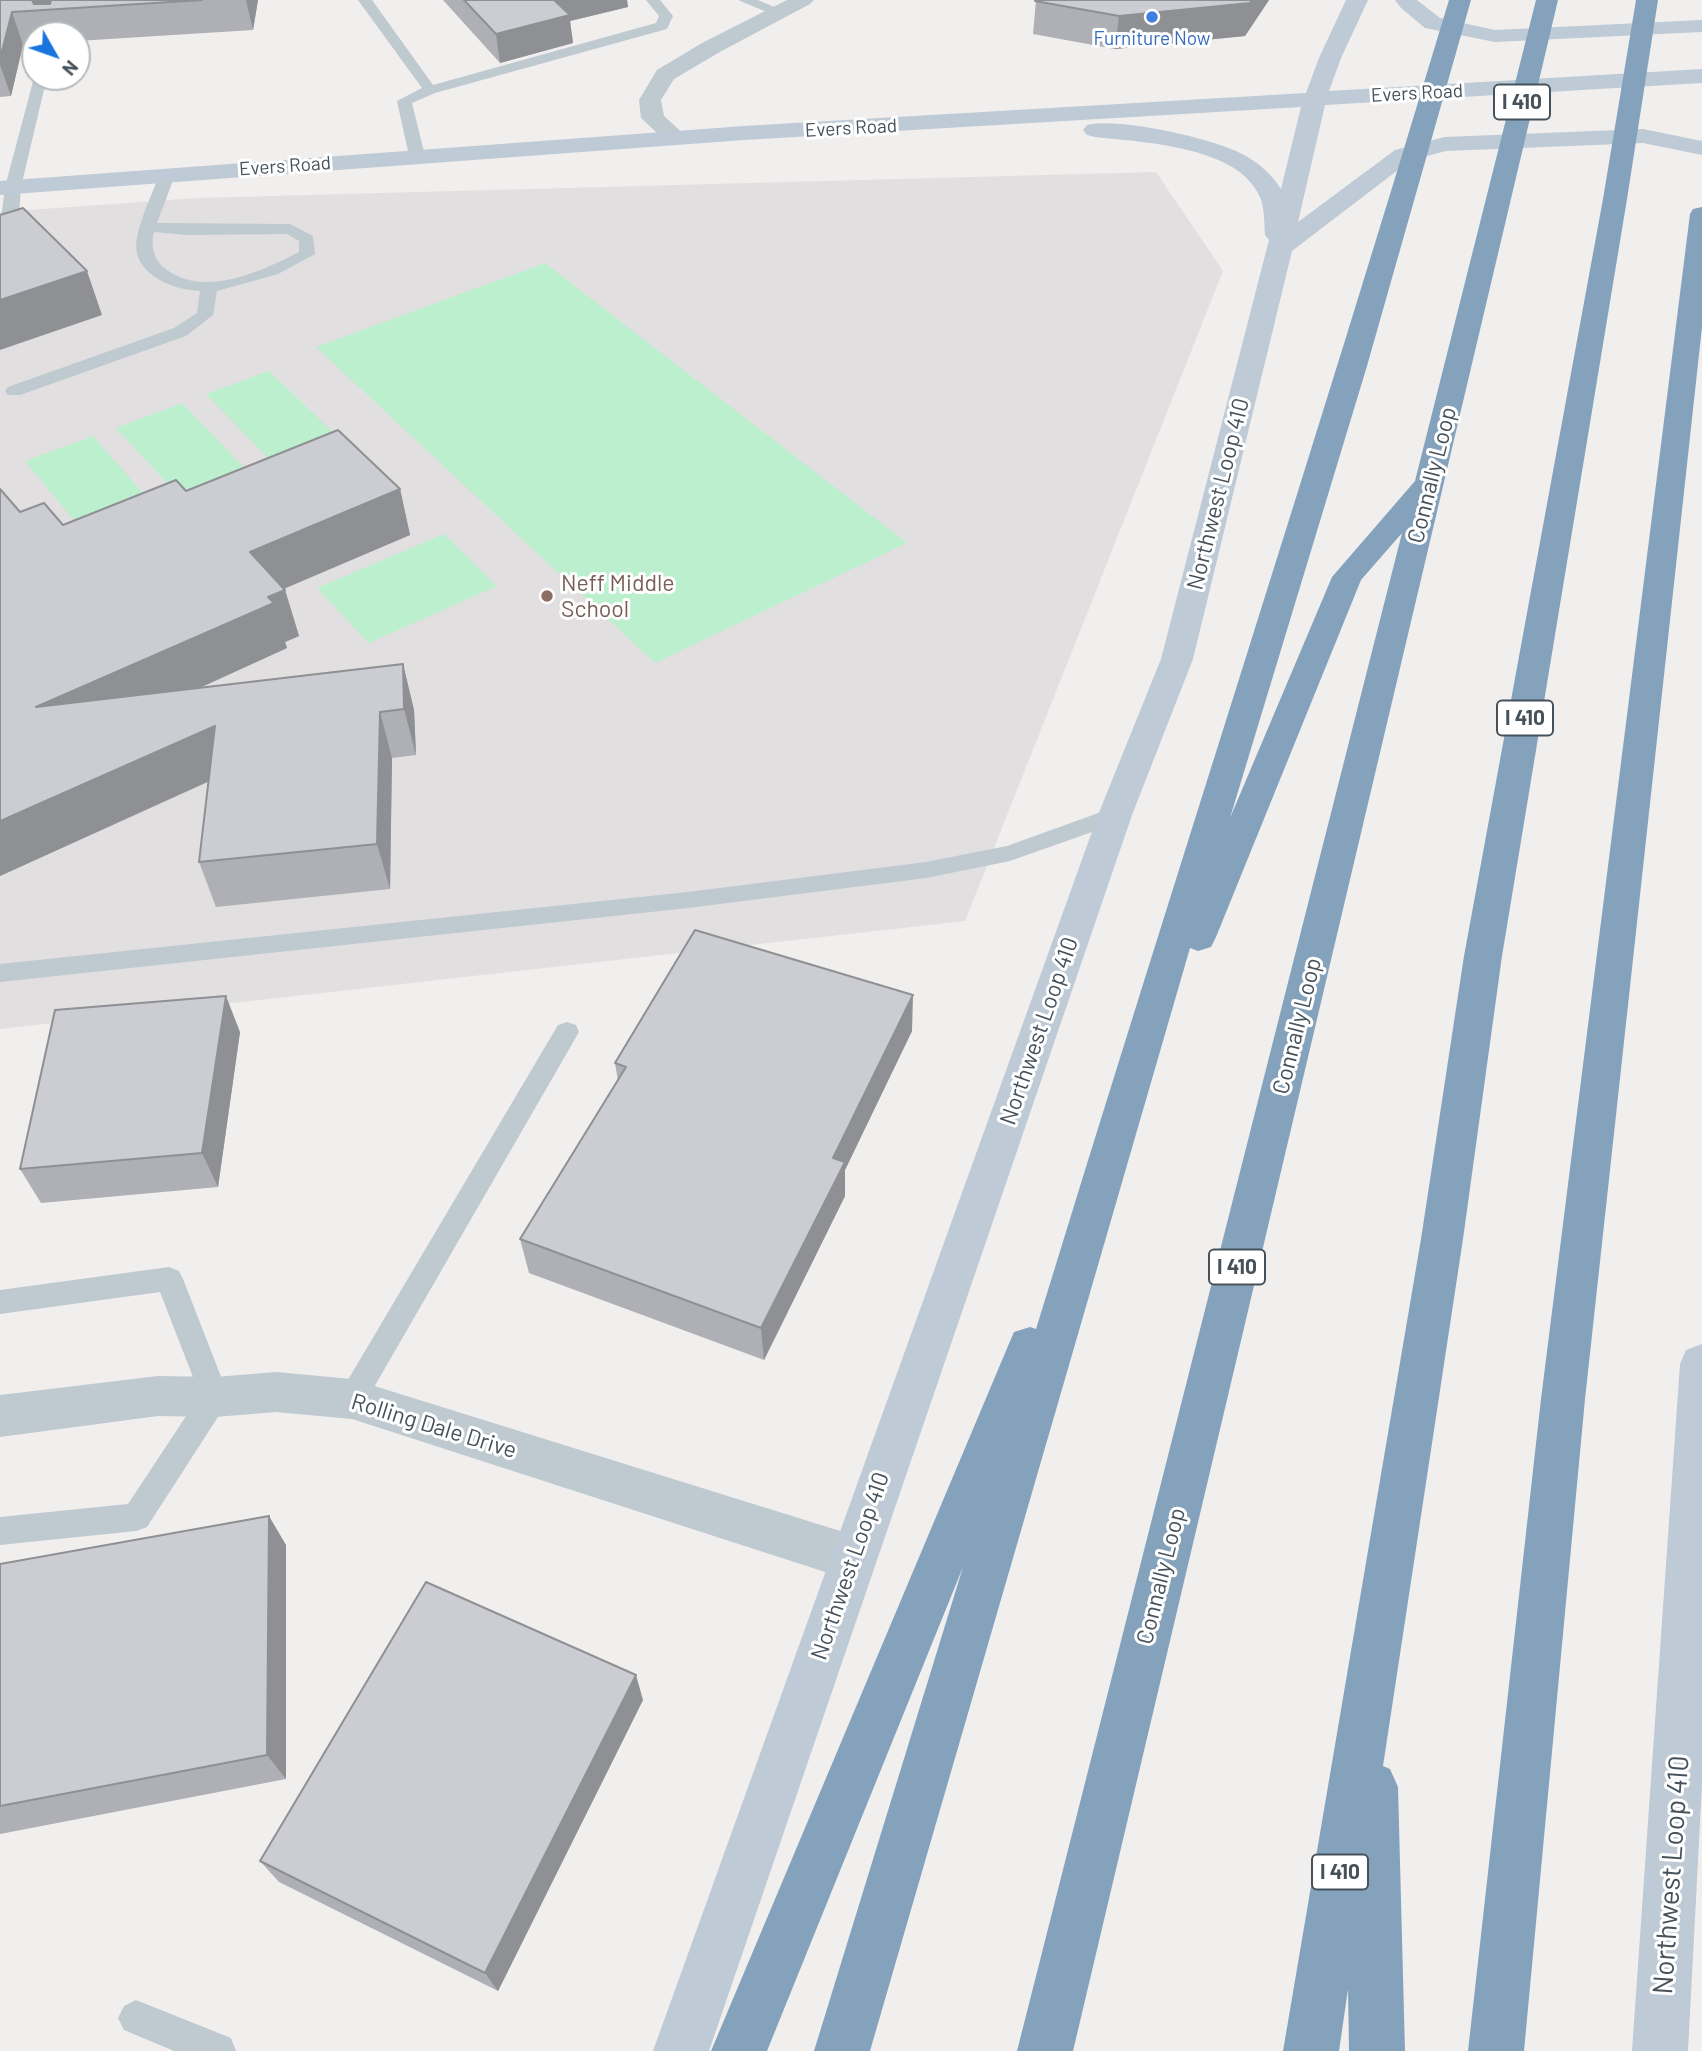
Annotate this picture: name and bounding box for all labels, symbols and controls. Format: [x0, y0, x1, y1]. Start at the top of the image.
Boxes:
marker: Furniture Now [1144, 9, 1160, 25]
north arrow [21, 21, 91, 91]
place label: Furniture Now [1093, 28, 1211, 50]
text: N [58, 56, 84, 81]
street label: Evers Road [1370, 79, 1464, 107]
road number: I 410 [1494, 84, 1550, 119]
street label: Evers Road [804, 114, 898, 142]
street label: Evers Road [238, 151, 332, 181]
street label: Northwest Loop 410 [1181, 395, 1255, 593]
street label: Connally Loop [1402, 404, 1462, 546]
place label: Neff Middle School [561, 569, 675, 623]
marker: Neff Middle School [539, 588, 555, 604]
road number: I 410 [1497, 700, 1553, 736]
street label: Northwest Loop 410 [994, 934, 1084, 1128]
street label: Connally Loop [1267, 955, 1327, 1097]
road number: I 410 [1209, 1250, 1265, 1284]
street label: Rolling Dale Drive [348, 1388, 520, 1464]
street label: Northwest Loop 410 [805, 1469, 895, 1663]
street label: Connally Loop [1131, 1505, 1191, 1647]
street label: Northwest Loop 410 [1646, 1754, 1696, 1996]
road number: I 410 [1312, 1854, 1368, 1890]

